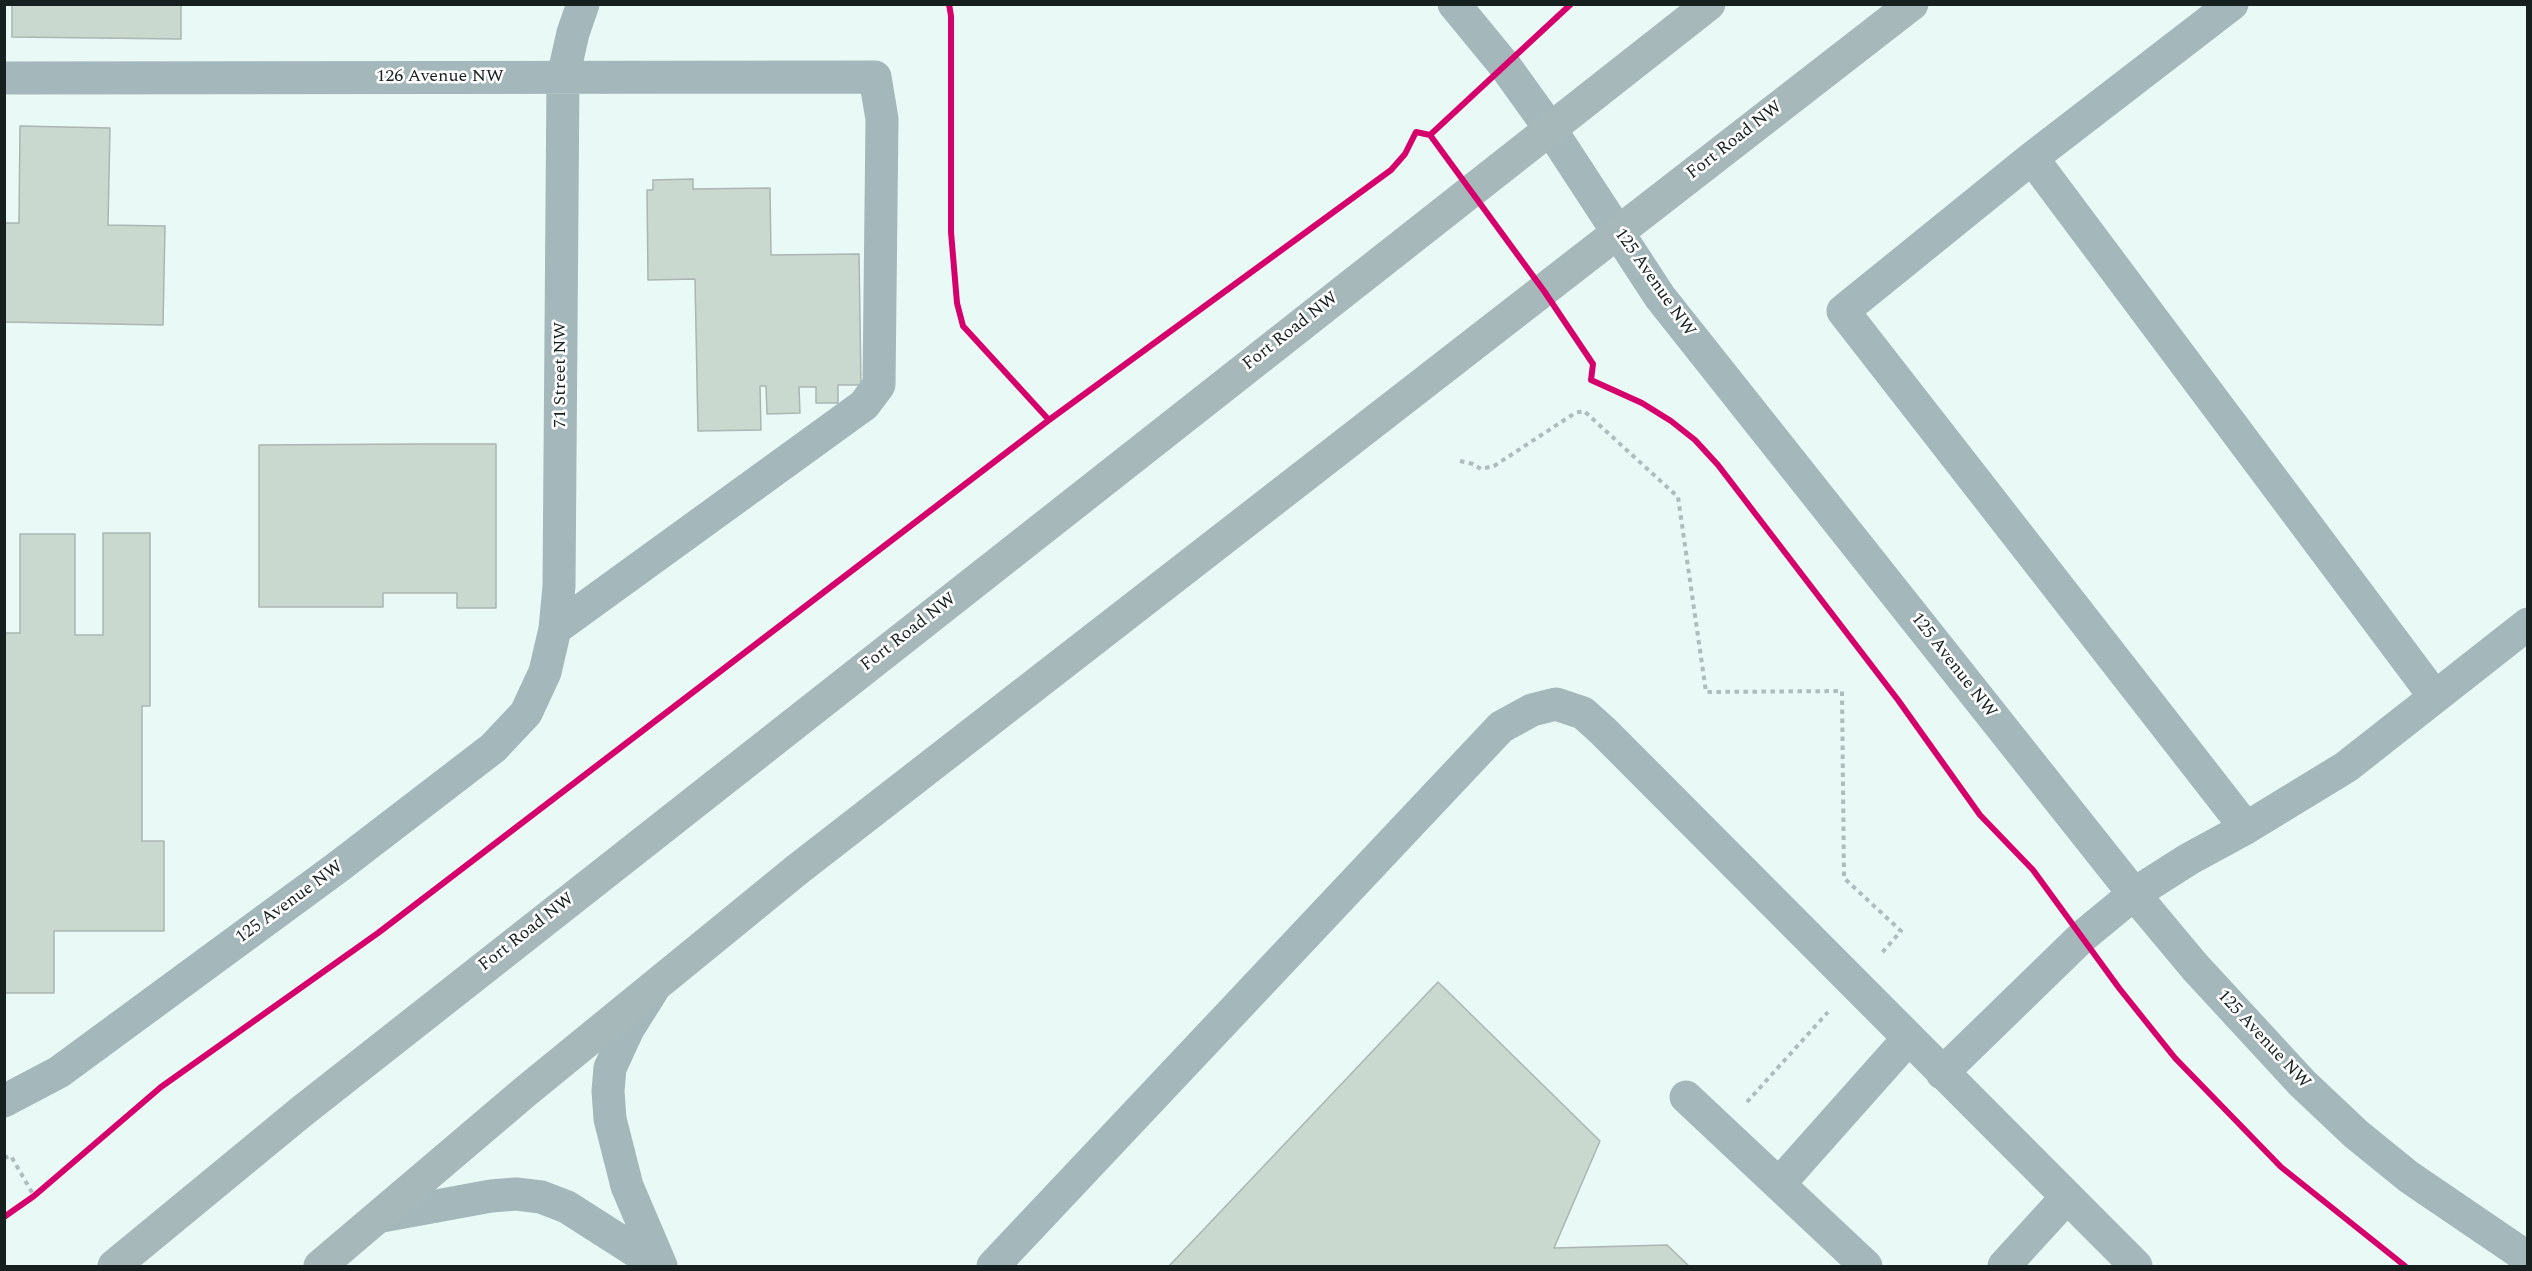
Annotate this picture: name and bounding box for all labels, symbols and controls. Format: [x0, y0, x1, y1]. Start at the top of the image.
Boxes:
street label: 126 Avenue NW [376, 66, 504, 88]
street label: Fort Road NW [1683, 97, 1787, 185]
street label: 125 Avenue NW [1609, 225, 1699, 341]
street label: Fort Road NW [1239, 288, 1343, 376]
street label: 71 Street NW [550, 322, 572, 428]
street label: Fort Road NW [857, 589, 961, 677]
street label: 125 Avenue NW [1905, 609, 2001, 723]
street label: 125 Avenue NW [232, 857, 348, 949]
street label: Fort Road NW [475, 889, 579, 977]
street label: 125 Avenue NW [2212, 986, 2314, 1094]

